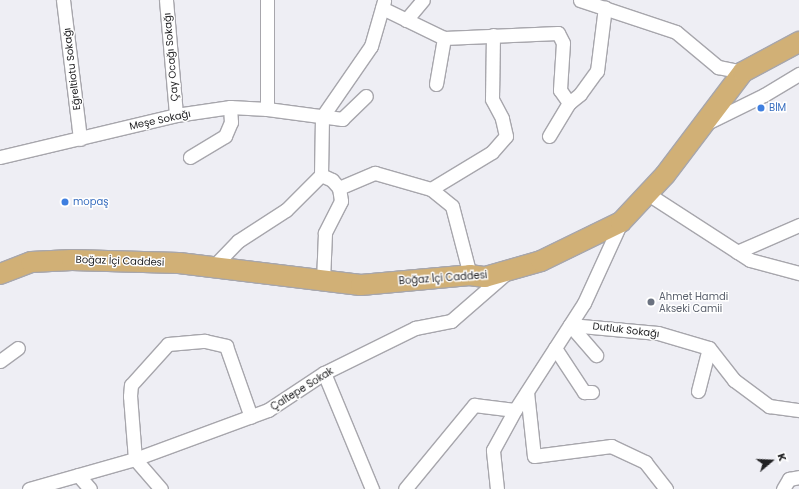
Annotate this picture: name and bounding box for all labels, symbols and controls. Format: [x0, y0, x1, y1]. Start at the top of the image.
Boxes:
street label: Çay Ocağı Sokağı [161, 12, 181, 102]
street label: Eğreltiotu Sokağı [61, 27, 83, 111]
place label: BİM [769, 102, 786, 114]
marker: BİM [756, 103, 766, 113]
street label: Meşe Sokağı [128, 108, 192, 132]
place label: mopaş [73, 196, 108, 208]
marker: mopaş [60, 197, 70, 207]
street label: Boğaz İçi Caddesi [75, 253, 165, 269]
street label: Boğaz İçi Caddesi [398, 269, 488, 287]
place label: Ahmet Hamdi Akseki Camii [659, 290, 728, 314]
marker: Ahmet Hamdi Akseki Camii [646, 297, 656, 307]
street label: Dutluk Sokağı [592, 320, 660, 340]
street label: Çaltepe Sokak [268, 365, 336, 413]
north arrow [751, 441, 791, 481]
text: K [774, 451, 791, 463]

